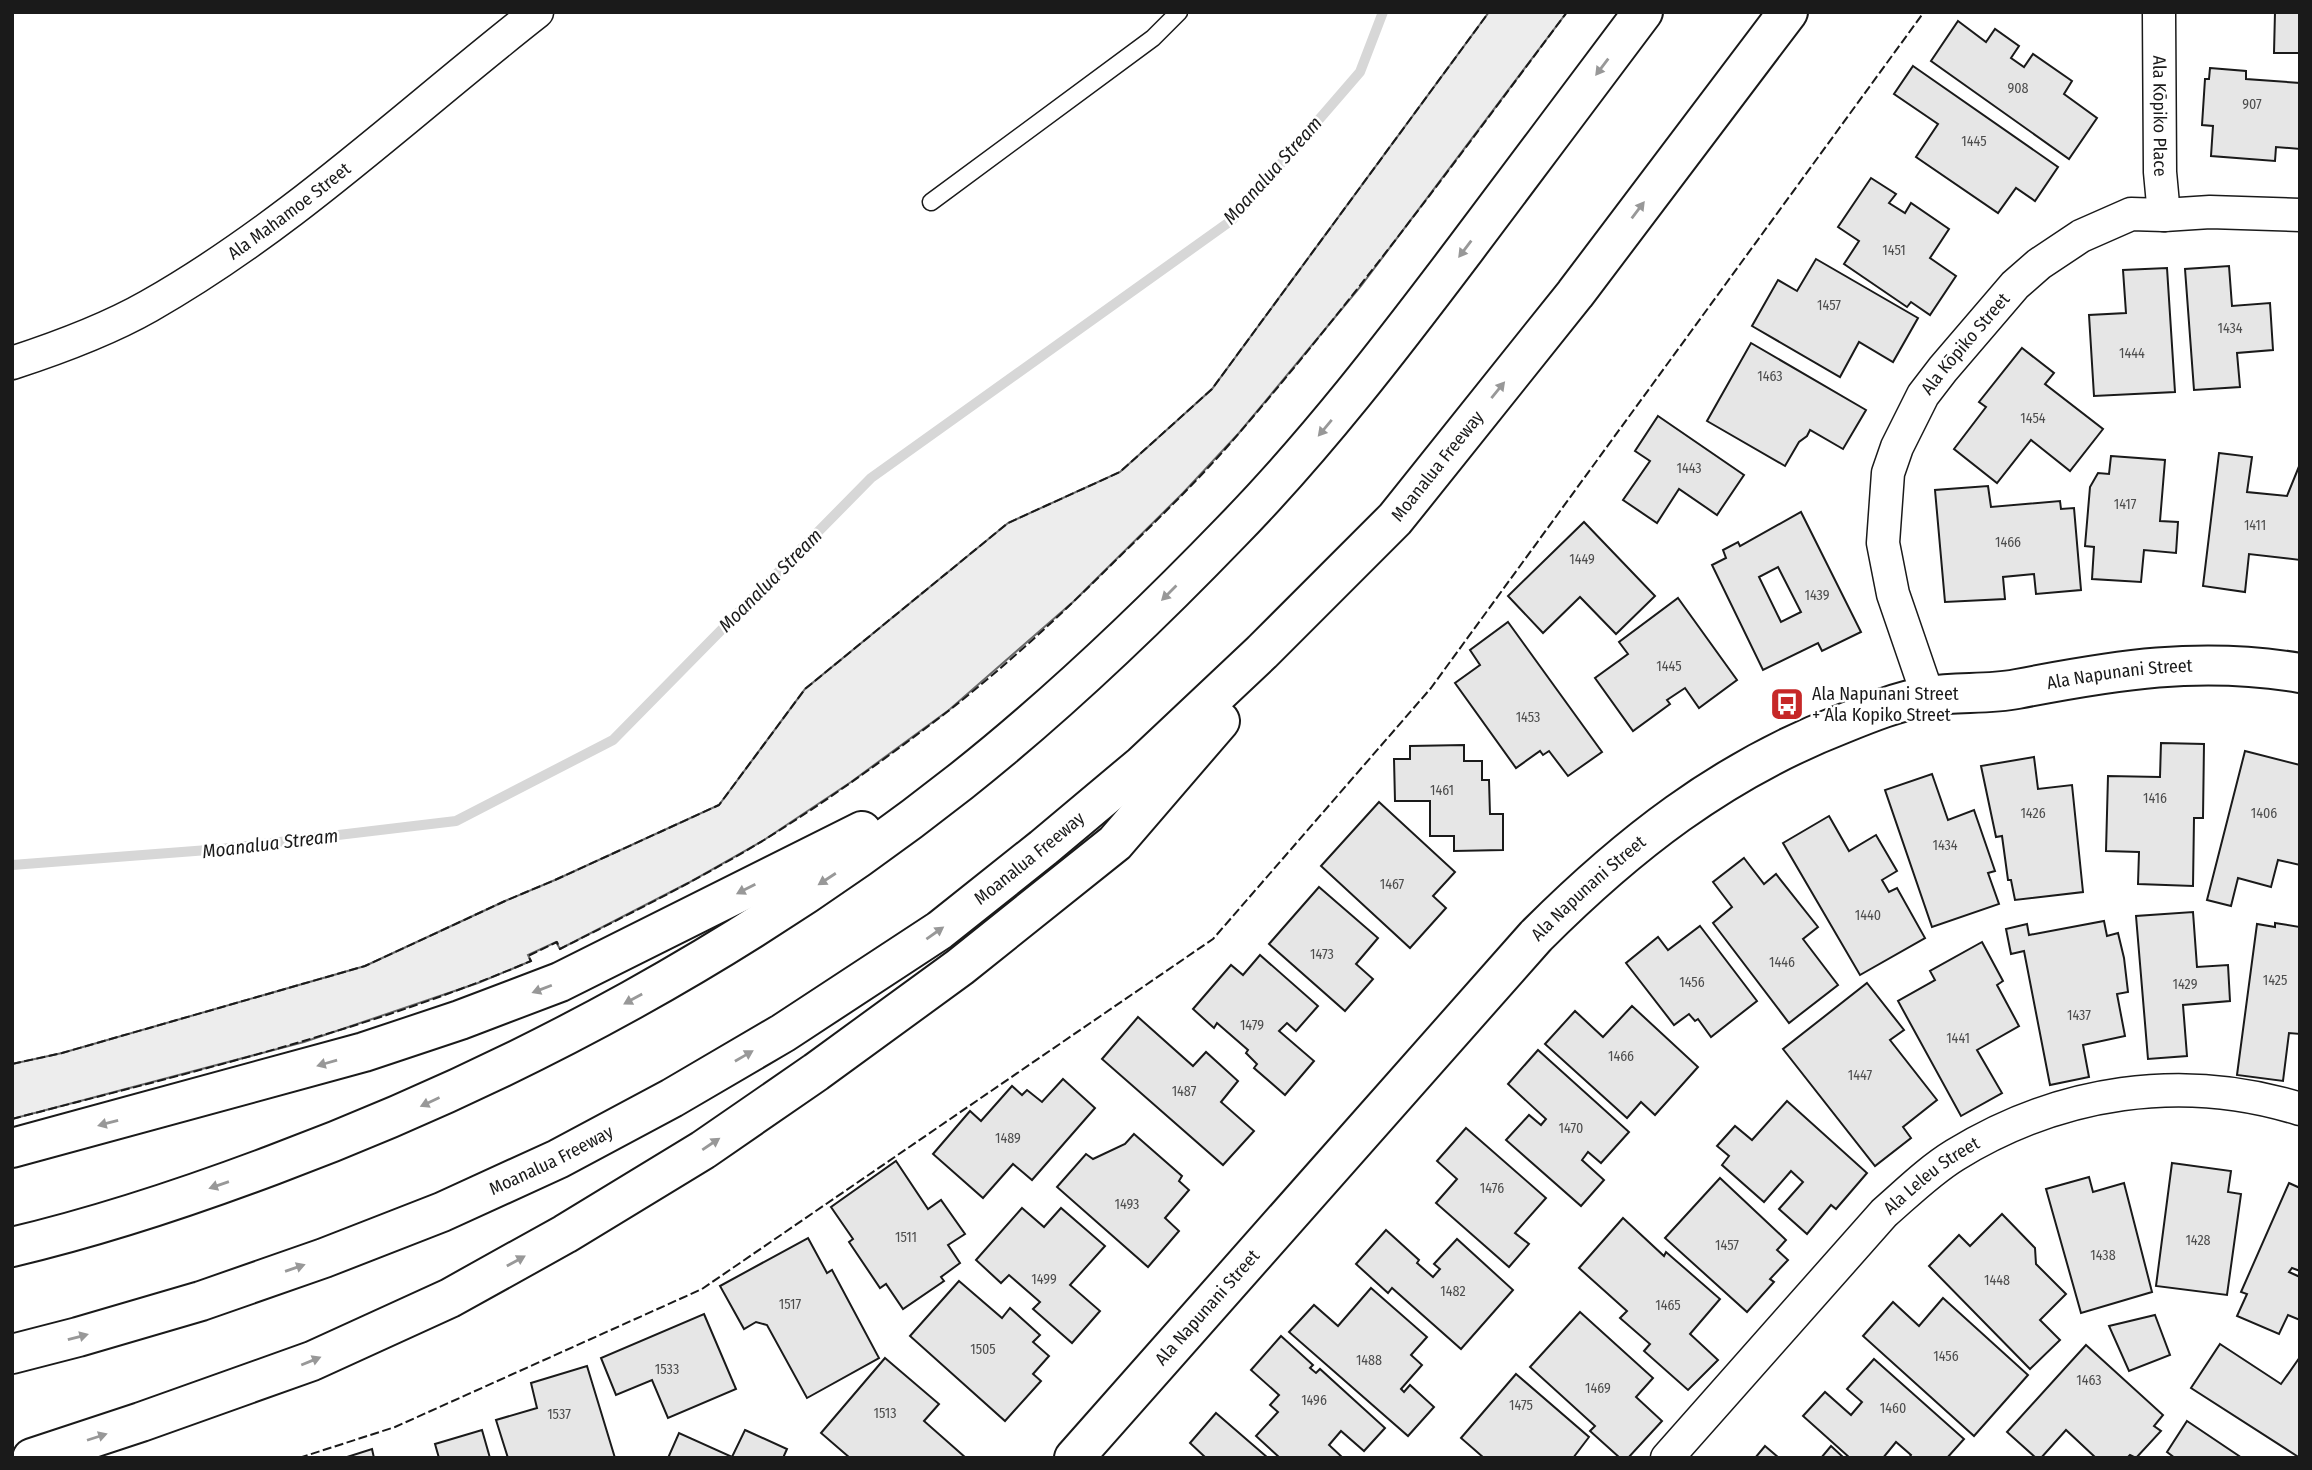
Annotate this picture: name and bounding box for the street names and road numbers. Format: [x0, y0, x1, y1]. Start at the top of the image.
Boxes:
street label: Ala Kōpiko Place [2148, 55, 2171, 178]
street label: Ala Mahamoe Street [224, 158, 355, 264]
street label: Ala Kōpiko Street [1916, 288, 2014, 399]
street label: Moanalua Freeway [1386, 406, 1488, 526]
street label: Ala Napunani Street [2045, 655, 2193, 694]
street label: Moanalua Freeway [970, 807, 1089, 909]
street label: Ala Napunani Street [1526, 831, 1650, 946]
street label: Moanalua Freeway [486, 1121, 617, 1200]
street label: Ala Leleu Street [1879, 1132, 1983, 1219]
street label: Ala Napunani Street [1150, 1245, 1264, 1370]

